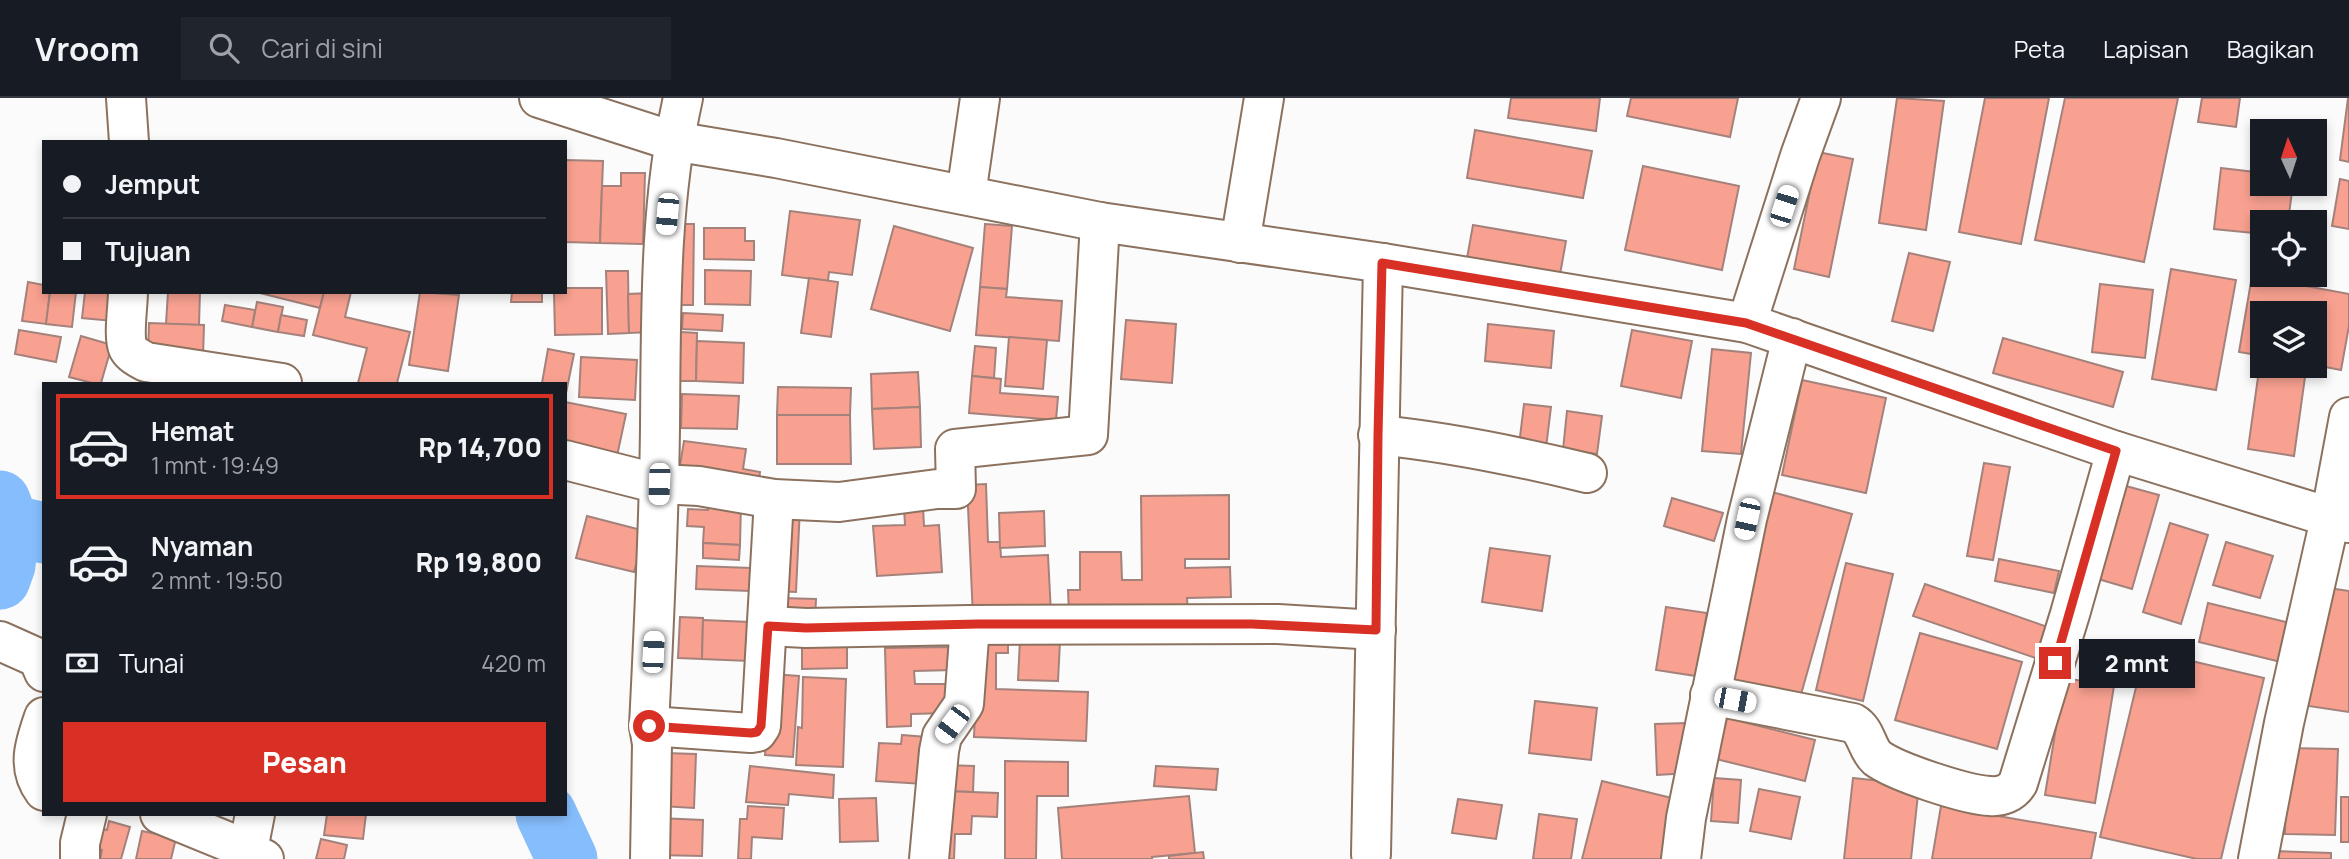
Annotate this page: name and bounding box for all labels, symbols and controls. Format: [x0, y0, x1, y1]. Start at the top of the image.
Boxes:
search box [181, 17, 671, 80]
text: Vroom [35, 26, 139, 71]
icon: search [205, 29, 243, 67]
text: Cari di sini [261, 30, 383, 66]
text: Peta [2014, 32, 2065, 65]
text: Lapisan [2103, 32, 2189, 65]
text: Bagikan [2227, 32, 2314, 65]
north arrow [2250, 119, 2328, 196]
map controls [2250, 119, 2327, 378]
text: Jemput [105, 166, 200, 202]
car [1768, 183, 1801, 229]
car [655, 192, 680, 236]
button: locate [2250, 210, 2327, 287]
text: Tujuan [105, 233, 191, 269]
button: layers [2250, 301, 2327, 378]
text: Hemat [151, 413, 235, 449]
icon: car [67, 415, 130, 478]
text: Rp 14,700 [418, 429, 542, 465]
text: 1 mnt · 19:49 [151, 449, 279, 481]
car [648, 463, 671, 505]
car [1733, 496, 1762, 542]
text: Nyaman [151, 528, 253, 564]
icon: car [67, 530, 130, 593]
text: Rp 19,800 [416, 544, 542, 580]
text: 2 mnt · 19:50 [151, 564, 283, 596]
car [642, 630, 665, 674]
callout: 2 mnt [2080, 638, 2195, 688]
icon: cash [63, 644, 101, 682]
text: Tunai [119, 645, 185, 681]
text: 420 m [481, 647, 546, 679]
route end [2039, 647, 2071, 679]
text: 2 mnt [2105, 647, 2169, 679]
car [1713, 686, 1758, 714]
car [931, 701, 974, 747]
route start [633, 710, 665, 742]
button: Pesan [63, 722, 546, 802]

